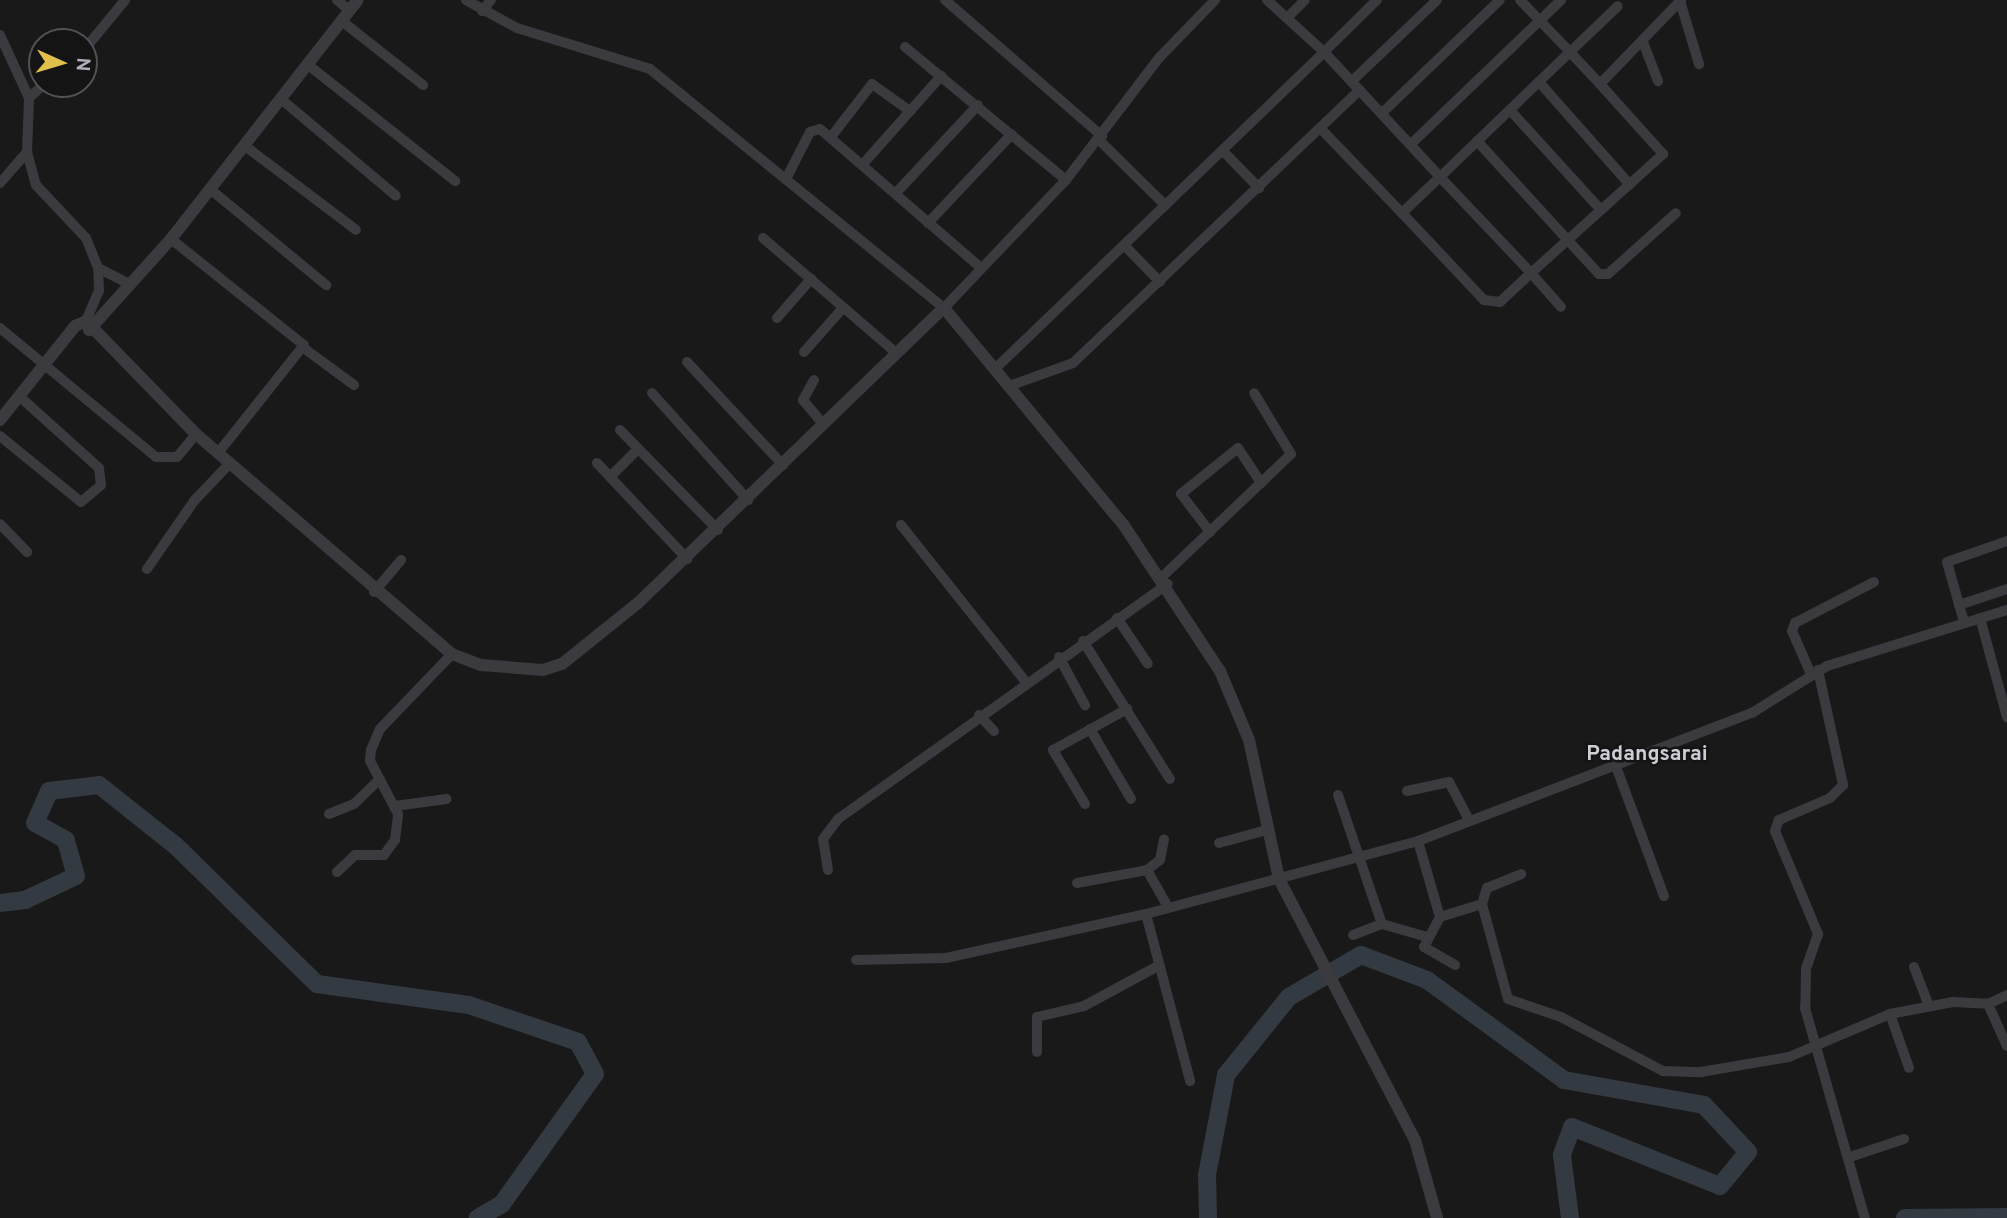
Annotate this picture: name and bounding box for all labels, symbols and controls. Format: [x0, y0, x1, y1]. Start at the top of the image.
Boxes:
north arrow [28, 28, 98, 98]
text: N [70, 57, 94, 72]
district label: Padangsarai [1586, 742, 1708, 768]

